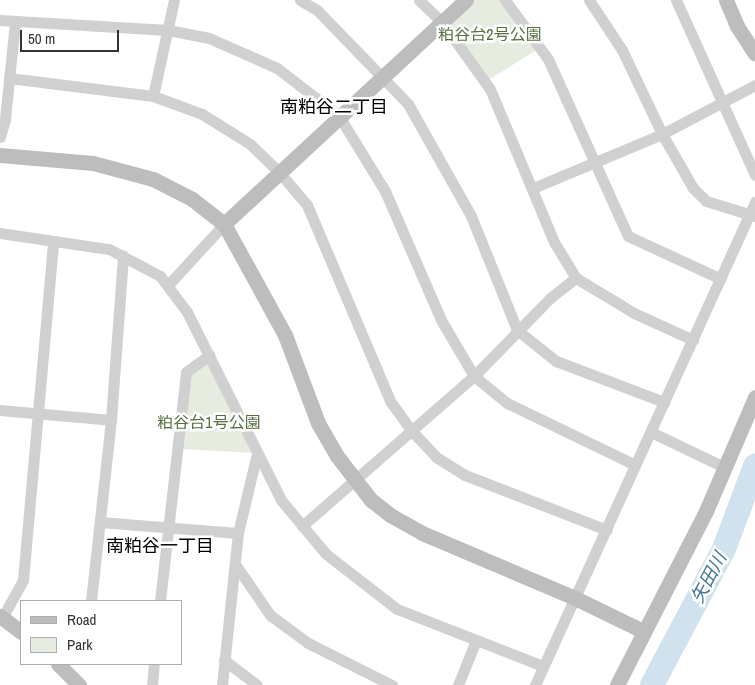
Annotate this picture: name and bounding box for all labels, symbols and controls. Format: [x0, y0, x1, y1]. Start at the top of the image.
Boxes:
scale bar [22, 20, 121, 52]
park label: 粕谷台2号公園 [438, 24, 542, 44]
text: 50 m [28, 28, 55, 49]
district label: 南粕谷二丁目 [280, 96, 388, 118]
park label: 粕谷台1号公園 [157, 412, 261, 432]
district label: 南粕谷一丁目 [106, 535, 214, 557]
water label: 矢田川 [687, 549, 731, 607]
legend [20, 600, 182, 665]
text: Road [67, 609, 96, 630]
text: Park [67, 634, 92, 655]

